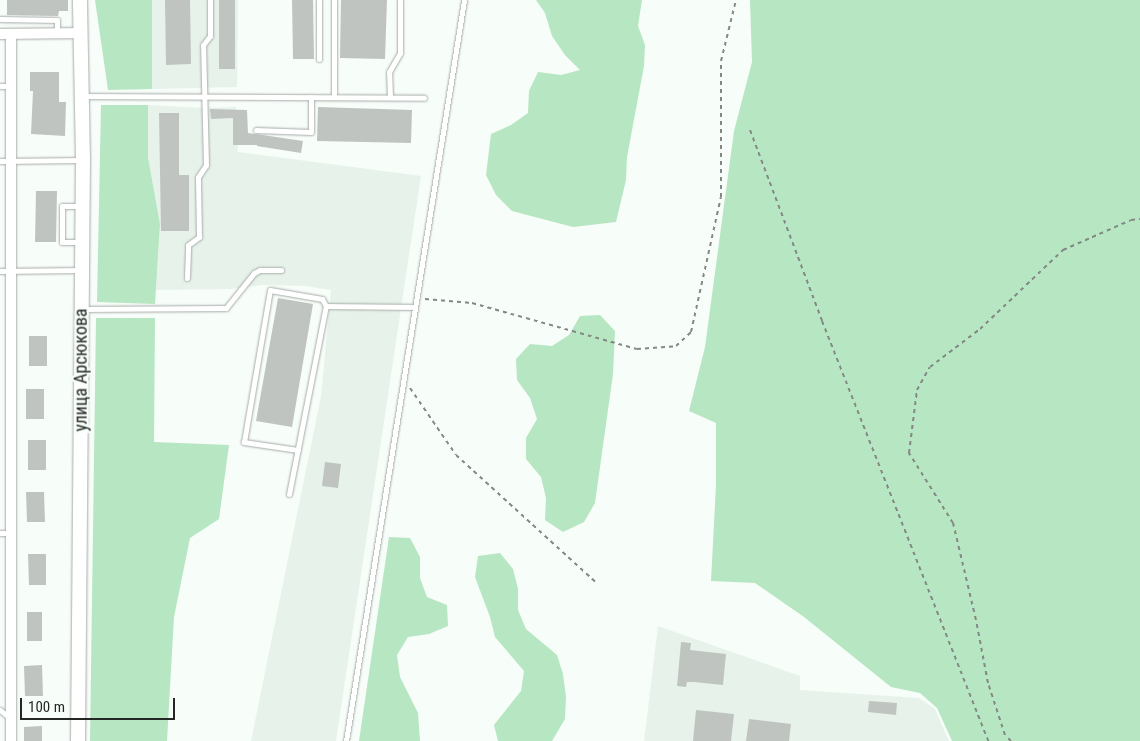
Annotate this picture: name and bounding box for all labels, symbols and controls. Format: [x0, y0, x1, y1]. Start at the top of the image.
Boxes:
street label: улица Арсюкова [70, 308, 92, 432]
scale bar [22, 688, 178, 720]
text: 100 m [28, 698, 65, 716]

